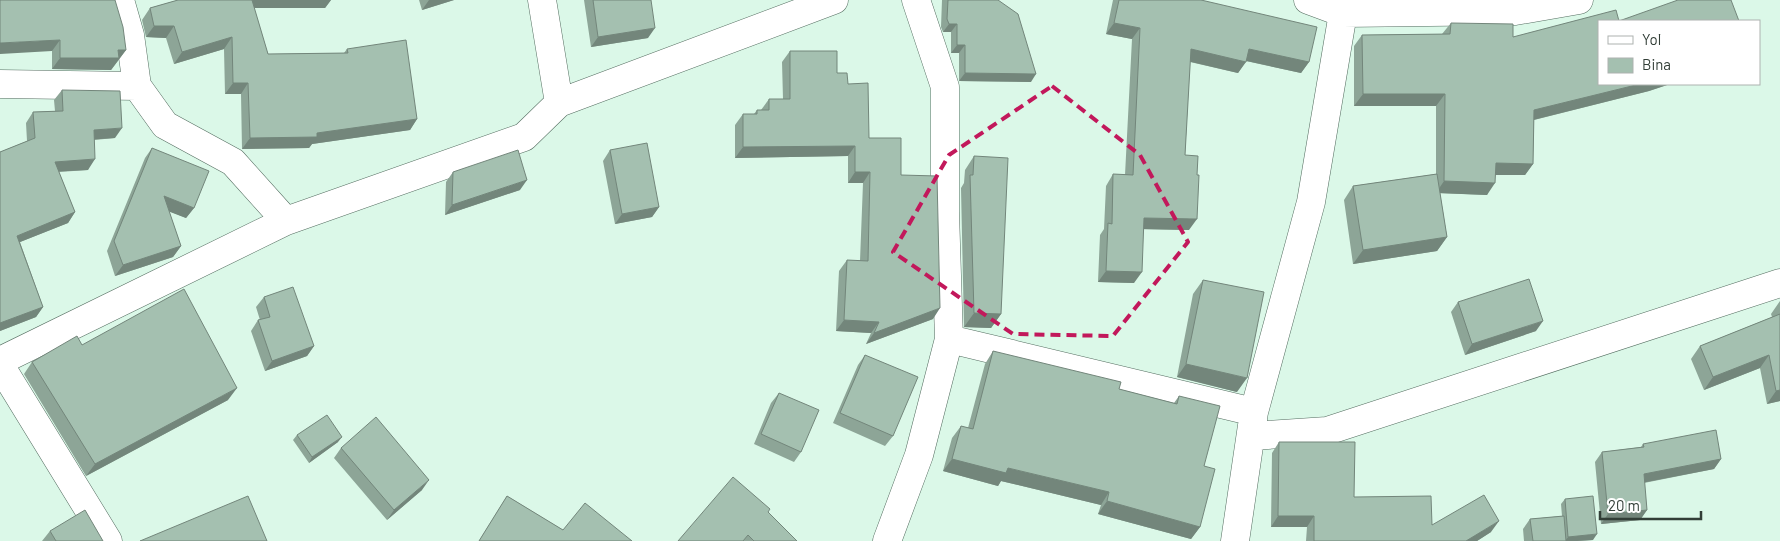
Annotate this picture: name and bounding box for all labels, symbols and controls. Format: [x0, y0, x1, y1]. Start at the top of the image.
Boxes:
legend [1598, 20, 1760, 85]
text: Yol [1642, 30, 1661, 48]
text: Bina [1642, 55, 1671, 73]
scale bar [1600, 488, 1701, 520]
text: 20 m [1608, 496, 1640, 514]

